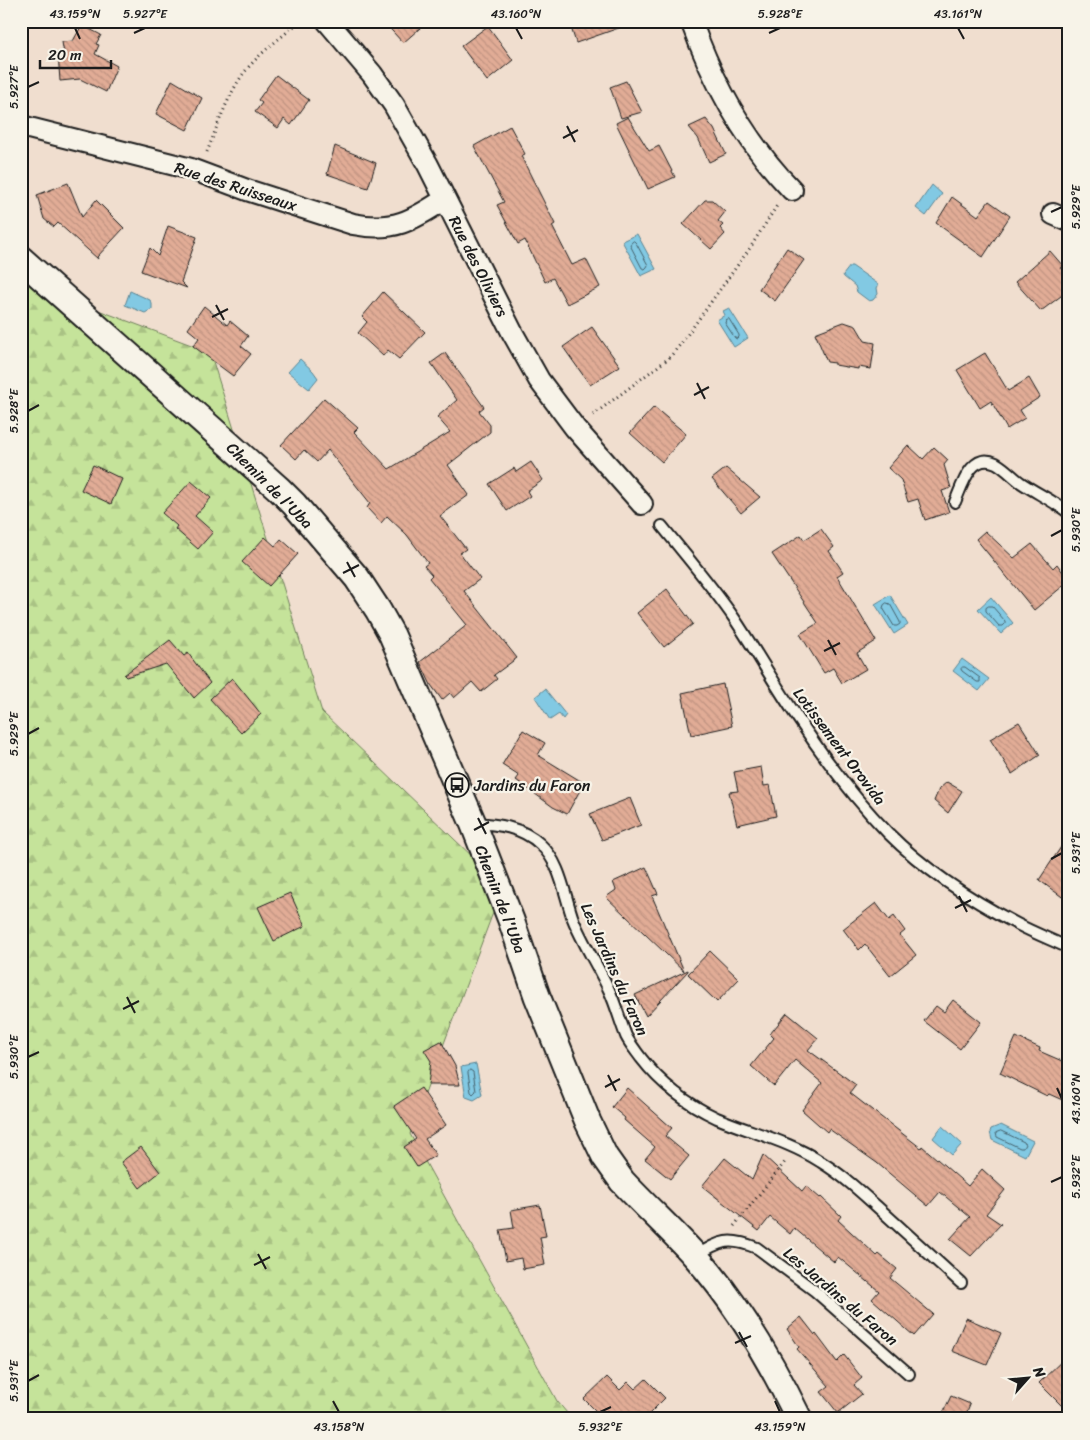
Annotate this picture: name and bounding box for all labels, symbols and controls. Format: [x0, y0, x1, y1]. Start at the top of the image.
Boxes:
text: 43.159°N [49, 3, 101, 25]
text: 5.927°E [123, 3, 168, 25]
text: 43.160°N [491, 3, 542, 25]
text: 5.928°E [758, 3, 803, 25]
text: 43.161°N [934, 3, 983, 25]
scale bar [40, 38, 111, 70]
text: 20 m [48, 42, 82, 68]
text: 5.927°E [3, 64, 25, 109]
street label: Rue des Ruisseaux [171, 153, 302, 220]
text: 5.929°E [1065, 183, 1087, 229]
street label: Rue des Oliviers [441, 210, 517, 322]
text: 5.928°E [3, 388, 25, 433]
street label: Chemin de l'Uba [219, 435, 320, 536]
text: 5.930°E [1065, 507, 1087, 552]
street label: Lotissement Orovida [785, 681, 894, 812]
text: 5.929°E [3, 710, 25, 756]
place label: Jardins du Faron [473, 771, 591, 800]
bus stop icon: Jardins du Faron [444, 772, 470, 798]
text: 5.931°E [1065, 831, 1087, 874]
street label: Chemin de l'Uba [467, 841, 535, 958]
street label: Les Jardins du Faron [572, 898, 657, 1041]
text: 5.930°E [3, 1034, 25, 1079]
text: 43.160°N [1065, 1073, 1087, 1124]
text: 5.932°E [1065, 1154, 1087, 1199]
street label: Les Jardins du Faron [776, 1239, 905, 1354]
north arrow [1002, 1352, 1052, 1402]
text: 5.931°E [3, 1359, 25, 1402]
text: N [1025, 1361, 1053, 1383]
text: 43.158°N [314, 1416, 365, 1438]
text: 5.932°E [578, 1416, 623, 1438]
text: 43.159°N [754, 1416, 806, 1438]

